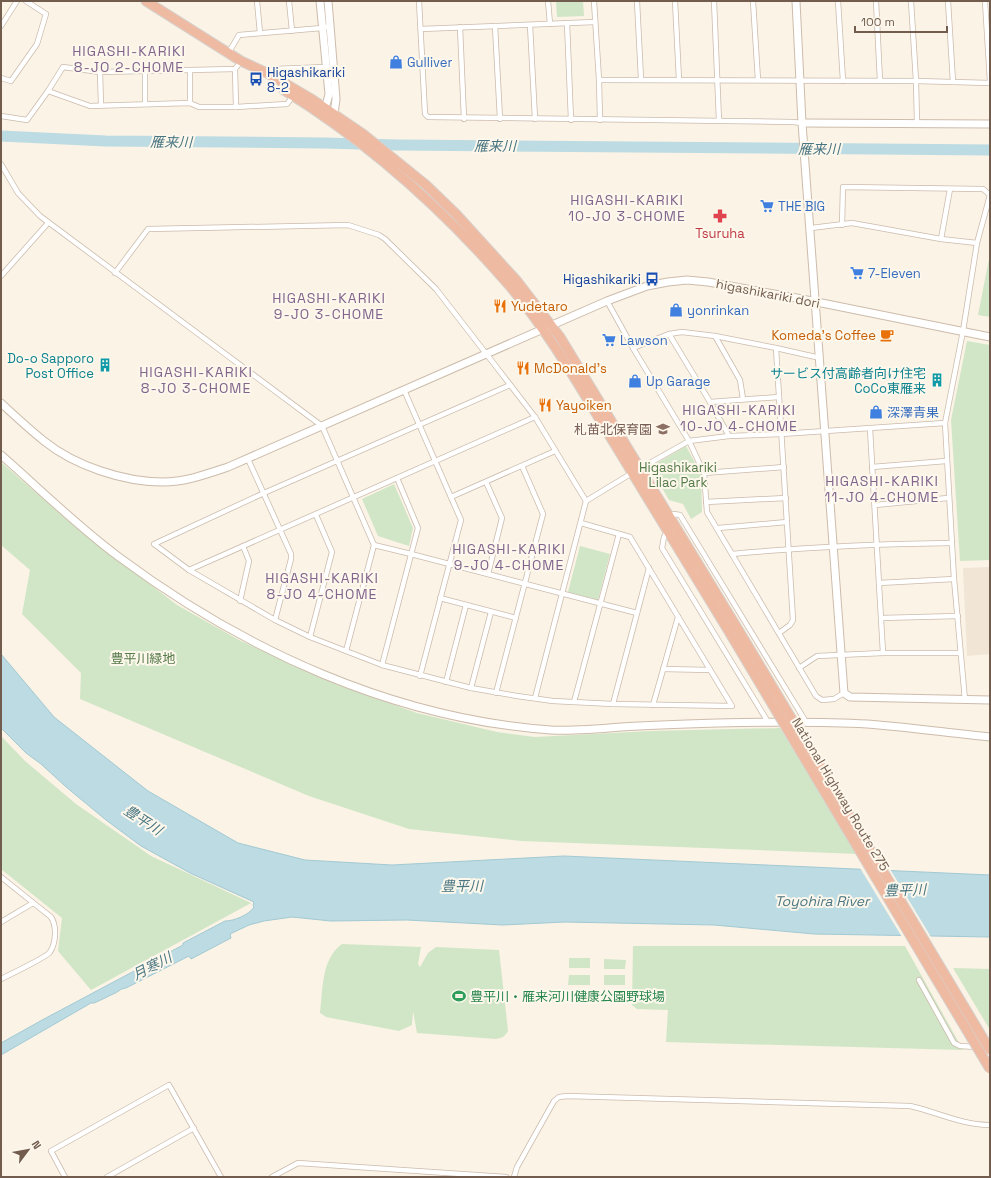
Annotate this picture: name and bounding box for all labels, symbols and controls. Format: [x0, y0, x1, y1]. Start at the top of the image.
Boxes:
scale bar [855, 8, 947, 34]
text: 100 m [861, 14, 895, 30]
district label: HIGASHI-KARIKI 8-JO 2-CHOME [72, 42, 186, 76]
shop icon: Gulliver [388, 54, 404, 70]
place label: Gulliver [407, 54, 453, 71]
place label: Higashikariki 8-2 [267, 64, 345, 96]
bus stop icon: Higashikariki 8-2 [248, 71, 264, 87]
water label: 雁来川 [150, 133, 194, 151]
water label: 雁来川 [474, 137, 518, 155]
water label: 雁来川 [798, 140, 842, 158]
district label: HIGASHI-KARIKI 10-JO 3-CHOME [568, 191, 686, 225]
supermarket icon: THE BIG [759, 198, 775, 214]
place label: THE BIG [778, 198, 825, 215]
pharmacy icon: Tsuruha [712, 208, 728, 224]
place label: Tsuruha [695, 225, 745, 242]
supermarket icon: 7-Eleven [849, 265, 865, 281]
place label: 7-Eleven [868, 265, 921, 282]
place label: Higashikariki [563, 271, 641, 288]
bus stop icon: Higashikariki [644, 271, 660, 287]
street label: higashikariki dori [715, 275, 821, 312]
district label: HIGASHI-KARIKI 9-JO 3-CHOME [272, 289, 386, 323]
restaurant icon: Yudetaro [492, 298, 508, 314]
place label: Yudetaro [511, 298, 568, 315]
shop icon: yonrinkan [668, 302, 684, 318]
place label: yonrinkan [687, 302, 749, 319]
place label: Komeda's Coffee [771, 327, 876, 344]
cafe icon: Komeda's Coffee [879, 327, 895, 343]
supermarket icon: Lawson [601, 332, 617, 348]
place label: Lawson [620, 332, 668, 349]
place label: Do-o Sapporo Post Office [7, 350, 94, 382]
building icon: Do-o Sapporo Post Office [97, 357, 113, 373]
restaurant icon: McDonald's [515, 360, 531, 376]
place label: McDonald's [534, 360, 607, 377]
district label: HIGASHI-KARIKI 8-JO 3-CHOME [139, 363, 253, 397]
place label: サービス付高齢者向け住宅 CoCo東雁来 [770, 365, 926, 397]
building icon: サービス付高齢者向け住宅 CoCo東雁来 [929, 372, 945, 388]
shop icon: Up Garage [627, 373, 643, 389]
place label: Up Garage [646, 373, 710, 390]
restaurant icon: Yayoiken [537, 397, 553, 413]
place label: Yayoiken [556, 397, 612, 414]
district label: HIGASHI-KARIKI 10-JO 4-CHOME [680, 401, 798, 435]
shop icon: 深澤青果 [868, 404, 884, 420]
place label: 深澤青果 [887, 404, 939, 421]
place label: 札苗北保育園 [574, 421, 652, 438]
school or university icon: 札苗北保育園 [655, 421, 671, 437]
park label: Higashikariki Lilac Park [639, 459, 717, 491]
district label: HIGASHI-KARIKI 11-JO 4-CHOME [825, 472, 939, 506]
district label: HIGASHI-KARIKI 9-JO 4-CHOME [452, 540, 566, 574]
district label: HIGASHI-KARIKI 8-JO 4-CHOME [265, 569, 379, 603]
park label: 豊平川緑地 [110, 650, 176, 667]
street label: National Highway Route 275 [788, 715, 893, 874]
water label: 豊平川 [120, 801, 167, 840]
water label: 豊平川 [441, 877, 485, 895]
water label: 豊平川 [884, 880, 928, 900]
water label: Toyohira River [775, 892, 871, 910]
water label: 月寒川 [129, 947, 177, 984]
sports icon: 豊平川・雁来河川健康公園野球場 [451, 988, 467, 1004]
place label: 豊平川・雁来河川健康公園野球場 [470, 988, 665, 1005]
north arrow [8, 1130, 48, 1170]
text: N [29, 1138, 44, 1152]

